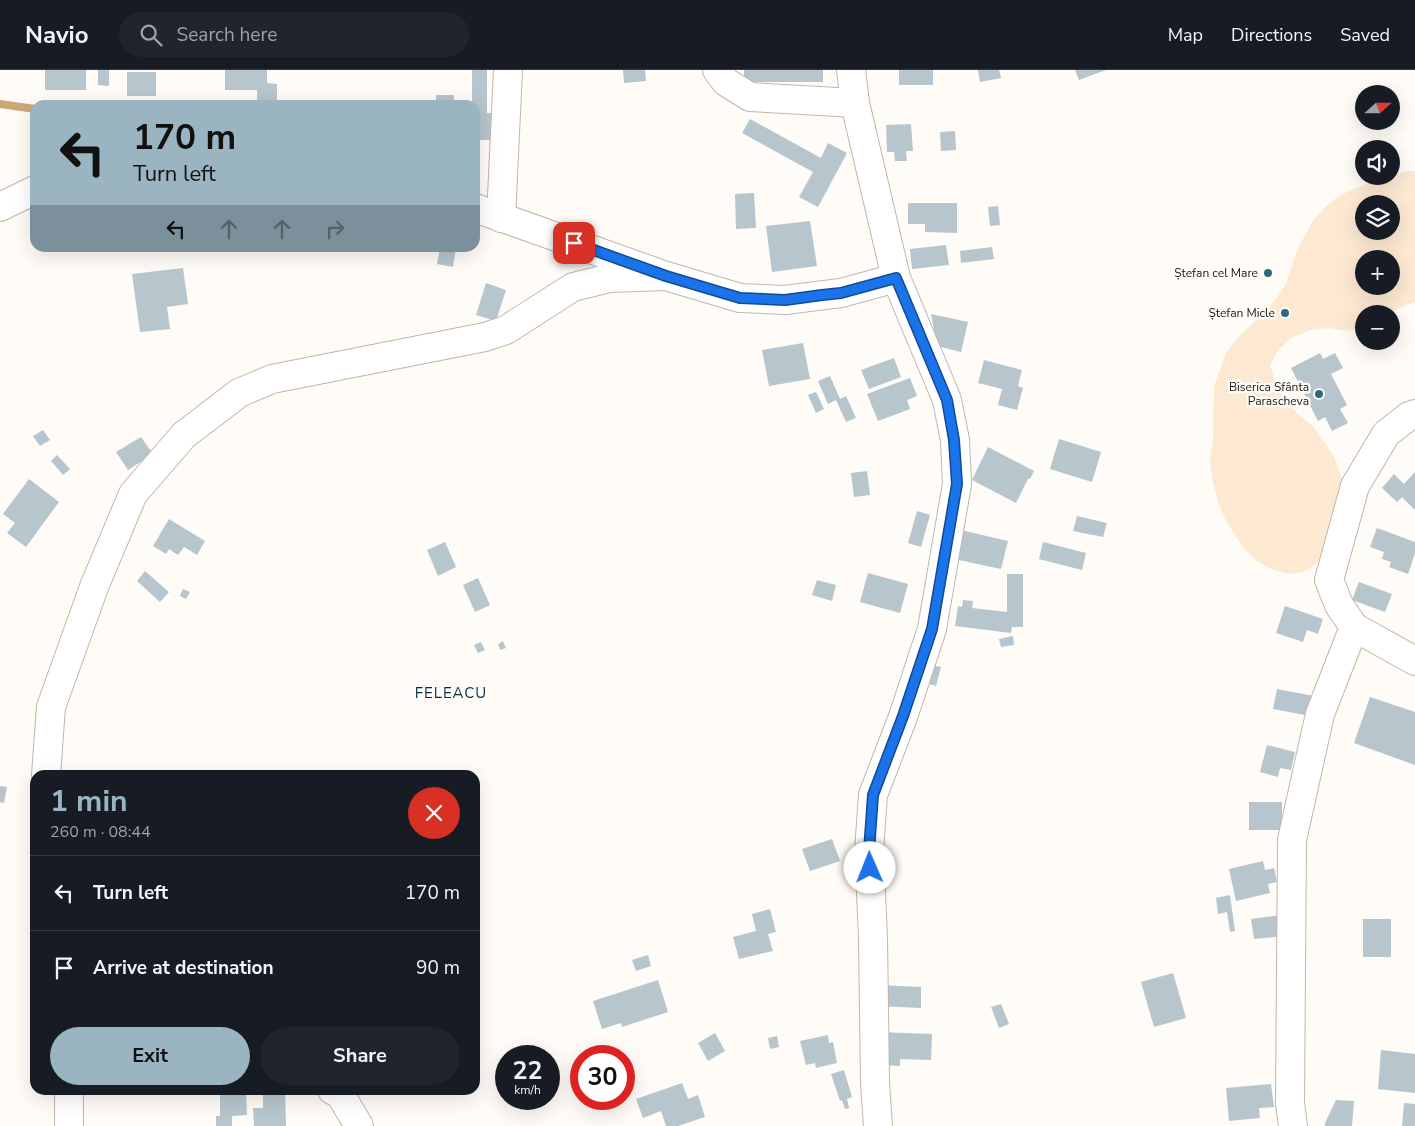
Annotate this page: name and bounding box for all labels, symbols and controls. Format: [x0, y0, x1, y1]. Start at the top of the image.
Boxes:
search box [119, 12, 469, 57]
text: Navio [25, 19, 89, 51]
icon: search [137, 21, 165, 49]
text: Search here [177, 22, 277, 48]
text: Map [1168, 23, 1203, 47]
text: Directions [1231, 23, 1312, 47]
text: Saved [1340, 23, 1390, 47]
north arrow [1355, 85, 1400, 130]
map controls [1355, 85, 1400, 350]
text: 170 m [133, 114, 236, 161]
icon: left [50, 120, 115, 185]
button: sound [1355, 140, 1400, 185]
text: Turn left [133, 159, 216, 189]
button: layers [1355, 195, 1400, 240]
icon: left [162, 215, 190, 243]
icon: ahead [215, 215, 243, 243]
icon: ahead [268, 215, 296, 243]
icon: right [321, 215, 349, 243]
pin [553, 222, 595, 264]
icon: arrive [560, 229, 588, 257]
button: + [1355, 250, 1400, 295]
place label: Ștefan cel Mare [1174, 265, 1258, 281]
marker: Ștefan cel Mare [1262, 267, 1274, 279]
place label: Ștefan Micle [1208, 305, 1275, 321]
button: − [1355, 305, 1400, 350]
marker: Ștefan Micle [1279, 307, 1291, 319]
place label: Biserica Sfânta Parascheva [1229, 379, 1309, 409]
marker: Biserica Sfânta Parascheva [1313, 388, 1325, 400]
district label: FELEACU [415, 683, 487, 703]
text: 1 min [50, 781, 128, 822]
button: close [408, 787, 460, 839]
text: 260 m · 08:44 [50, 821, 151, 843]
position arrow [843, 841, 895, 893]
icon: left [50, 879, 78, 907]
text: Turn left [93, 880, 168, 906]
text: 170 m [405, 880, 460, 906]
icon: arrive [50, 954, 78, 982]
text: Arrive at destination [93, 955, 274, 981]
text: 90 m [416, 955, 460, 981]
button: Exit [50, 1027, 250, 1085]
button: Share [260, 1027, 460, 1085]
speed limit sign: 30 [570, 1045, 635, 1110]
text: 22 [512, 1054, 543, 1088]
text: km/h [514, 1082, 541, 1098]

